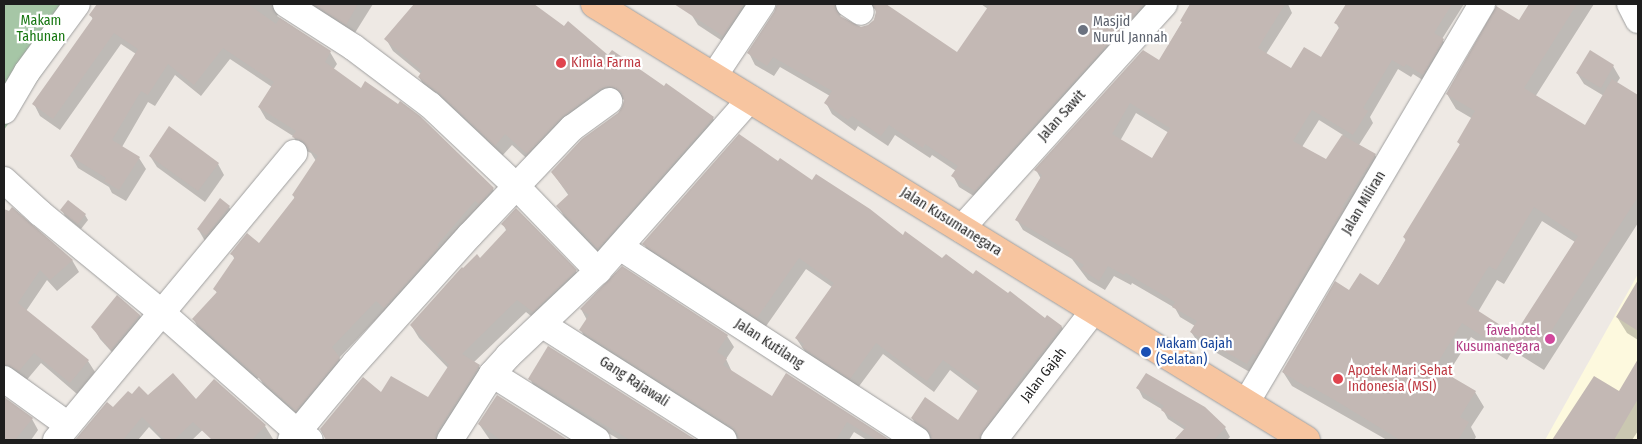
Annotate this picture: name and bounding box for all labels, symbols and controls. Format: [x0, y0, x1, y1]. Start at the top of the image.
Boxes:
park label: Makam Tahunan [17, 13, 65, 46]
place label: Masjid Nurul Jannah [1093, 14, 1168, 46]
marker: Masjid Nurul Jannah [1077, 24, 1089, 36]
place label: Kimia Farma [571, 55, 641, 71]
marker: Kimia Farma [555, 57, 567, 69]
street label: Jalan Sawit [1035, 87, 1089, 145]
street label: Jalan Miliran [1338, 168, 1390, 238]
street label: Jalan Kusumanegara [897, 184, 1005, 260]
street label: Jalan Kutilang [731, 315, 807, 373]
place label: favehotel Kusumanegara [1456, 323, 1540, 356]
marker: favehotel Kusumanegara [1544, 333, 1556, 345]
place label: Makam Gajah (Selatan) [1156, 336, 1233, 368]
street label: Jalan Gajah [1018, 345, 1070, 405]
marker: Makam Gajah (Selatan) [1140, 346, 1152, 358]
street label: Gang Rajawali [596, 353, 672, 411]
place label: Apotek Mari Sehat Indonesia (MSI) [1348, 363, 1452, 396]
marker: Apotek Mari Sehat Indonesia (MSI) [1332, 373, 1344, 385]

